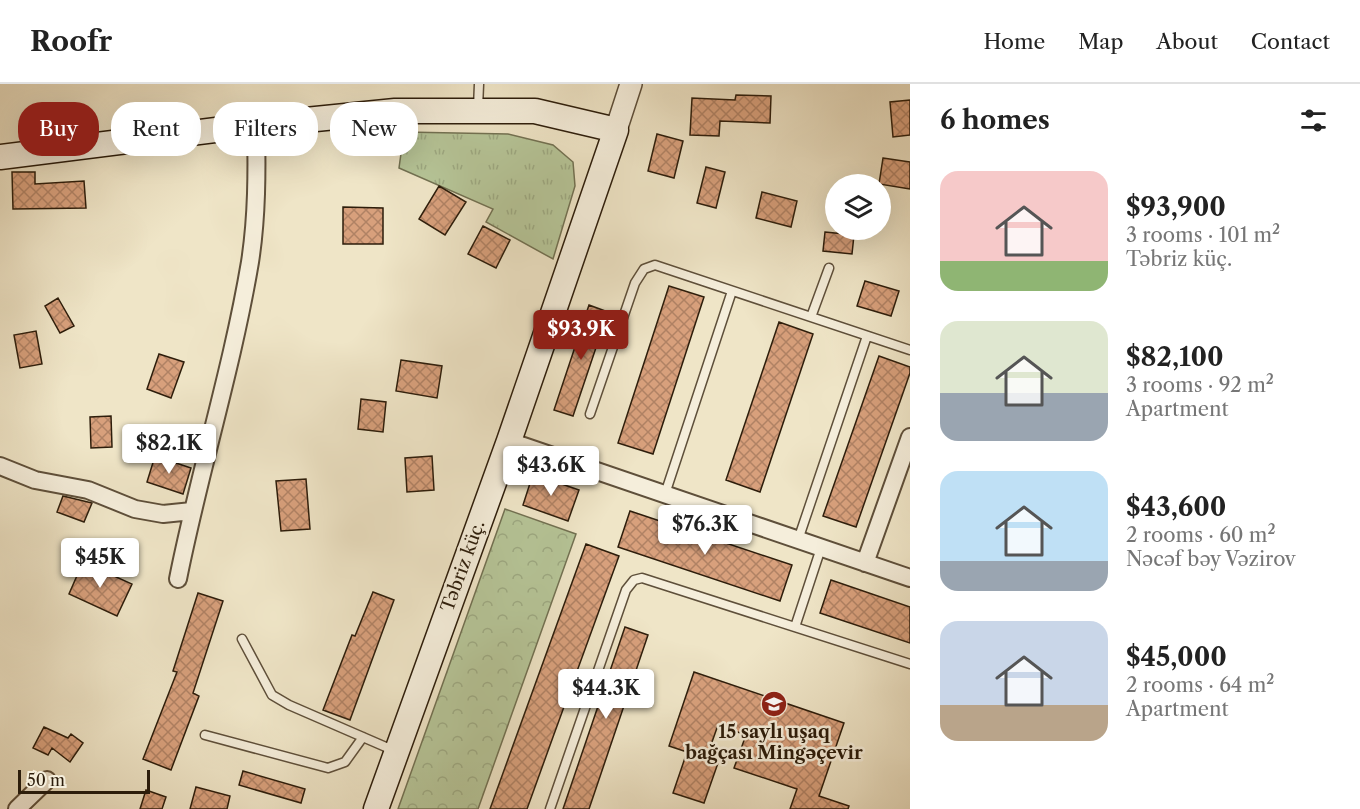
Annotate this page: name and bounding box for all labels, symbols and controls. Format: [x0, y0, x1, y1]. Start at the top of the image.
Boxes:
text: Roofr [30, 24, 112, 58]
text: Home [984, 29, 1045, 54]
text: Map [1078, 29, 1123, 54]
text: About [1156, 29, 1218, 54]
text: Contact [1251, 29, 1330, 54]
chip: Buy [18, 102, 99, 156]
chip: Rent [111, 102, 201, 156]
chip: Filters [213, 102, 318, 156]
chip: New [330, 102, 418, 156]
text: 6 homes [940, 104, 1050, 136]
icon: filters [1297, 104, 1330, 137]
map controls [825, 174, 891, 240]
button: layers [825, 174, 891, 240]
text: $93,900 [1126, 191, 1226, 223]
icon: home [988, 195, 1060, 267]
text: 3 rooms · 101 m² [1126, 223, 1280, 247]
text: Təbriz küç. [1126, 247, 1232, 271]
pin: $93.9K [532, 310, 630, 361]
text: $93.9K [547, 317, 615, 341]
text: $82,100 [1126, 341, 1224, 373]
icon: home [988, 345, 1060, 417]
text: 3 rooms · 92 m² [1126, 373, 1274, 397]
text: Apartment [1126, 397, 1229, 421]
pin: $82.1K [120, 424, 218, 475]
text: $82.1K [136, 431, 202, 455]
pin: $43.6K [502, 446, 600, 497]
text: $43.6K [517, 453, 585, 477]
text: $43,600 [1126, 491, 1226, 523]
icon: home [988, 495, 1060, 567]
pin: $76.3K [656, 505, 754, 556]
text: $76.3K [672, 512, 738, 536]
street label: Təbriz küç. [436, 517, 490, 615]
text: 2 rooms · 60 m² [1126, 523, 1276, 547]
pin: $45K [64, 538, 136, 589]
text: $45K [75, 545, 125, 569]
text: Nəcəf bəy Vəzirov [1126, 547, 1296, 571]
text: $45,000 [1126, 641, 1227, 673]
icon: home [988, 645, 1060, 717]
pin: $44.3K [557, 669, 655, 720]
text: 2 rooms · 64 m² [1126, 673, 1275, 697]
text: $44.3K [572, 676, 640, 700]
school or university icon: 15 saylı uşaq bağçası Mingəçevir [759, 689, 789, 719]
text: Apartment [1126, 697, 1229, 721]
place label: 15 saylı uşaq bağçası Mingəçevir [684, 721, 863, 764]
scale bar [18, 767, 150, 794]
text: 50 m [27, 770, 65, 790]

